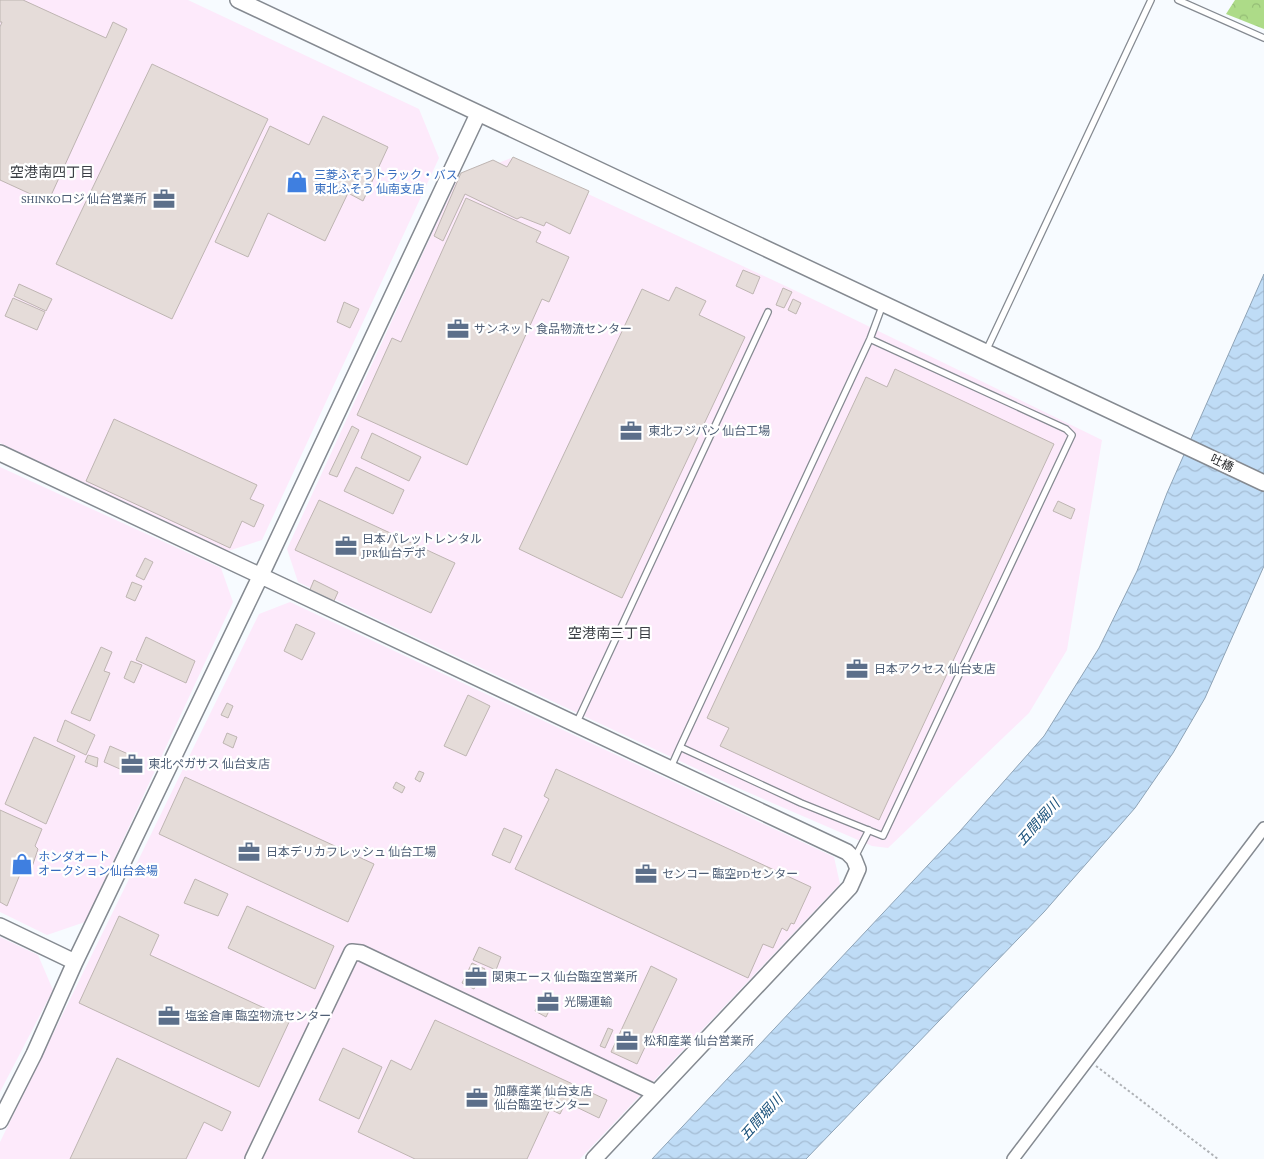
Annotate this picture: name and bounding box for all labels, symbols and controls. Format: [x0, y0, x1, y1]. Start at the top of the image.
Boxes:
district label: 空港南四丁目 [10, 164, 94, 180]
place label: 三菱ふそうトラック・バス 東北ふそう 仙南支店 [314, 168, 458, 196]
shop icon: 三菱ふそうトラック・バス 東北ふそう 仙南支店 [284, 169, 310, 195]
office icon: SHINKOロジ 仙台営業所 [151, 186, 177, 212]
place label: SHINKOロジ 仙台営業所 [21, 192, 147, 206]
office icon: サンネット 食品物流センター [445, 316, 471, 342]
place label: サンネット 食品物流センター [474, 322, 632, 336]
office icon: 東北フジパン 仙台工場 [618, 418, 644, 444]
place label: 東北フジパン 仙台工場 [648, 424, 770, 438]
street label: 吐橋 [1208, 452, 1236, 474]
place label: 日本パレットレンタル JPR仙台デポ [361, 532, 482, 560]
office icon: 日本パレットレンタル JPR仙台デポ [333, 533, 359, 559]
district label: 空港南三丁目 [568, 625, 652, 641]
office icon: 日本アクセス 仙台支店 [844, 656, 870, 682]
place label: 日本アクセス 仙台支店 [874, 662, 996, 676]
office icon: 東北ペガサス 仙台支店 [119, 751, 145, 777]
place label: 東北ペガサス 仙台支店 [148, 757, 270, 771]
water label: 五間堀川 [1013, 794, 1064, 848]
office icon: 日本デリカフレッシュ 仙台工場 [236, 839, 262, 865]
place label: 日本デリカフレッシュ 仙台工場 [266, 845, 436, 859]
place label: ホンダオート オークション仙台会場 [38, 850, 158, 878]
shop icon: ホンダオート オークション仙台会場 [9, 851, 35, 877]
office icon: センコー 臨空PDセンター [633, 861, 659, 887]
place label: センコー 臨空PDセンター [662, 867, 798, 881]
office icon: 関東エース 仙台臨空営業所 [463, 964, 489, 990]
place label: 関東エース 仙台臨空営業所 [492, 970, 638, 984]
office icon: 光陽運輸 [535, 989, 561, 1015]
place label: 光陽運輸 [564, 995, 612, 1009]
office icon: 塩釜倉庫 臨空物流センター [156, 1003, 182, 1029]
place label: 塩釜倉庫 臨空物流センター [185, 1009, 331, 1023]
office icon: 松和産業 仙台営業所 [614, 1028, 640, 1054]
place label: 松和産業 仙台営業所 [644, 1034, 754, 1048]
place label: 加藤産業 仙台支店 仙台臨空センター [494, 1084, 592, 1112]
office icon: 加藤産業 仙台支店 仙台臨空センター [464, 1085, 490, 1111]
water label: 五間堀川 [736, 1089, 787, 1143]

